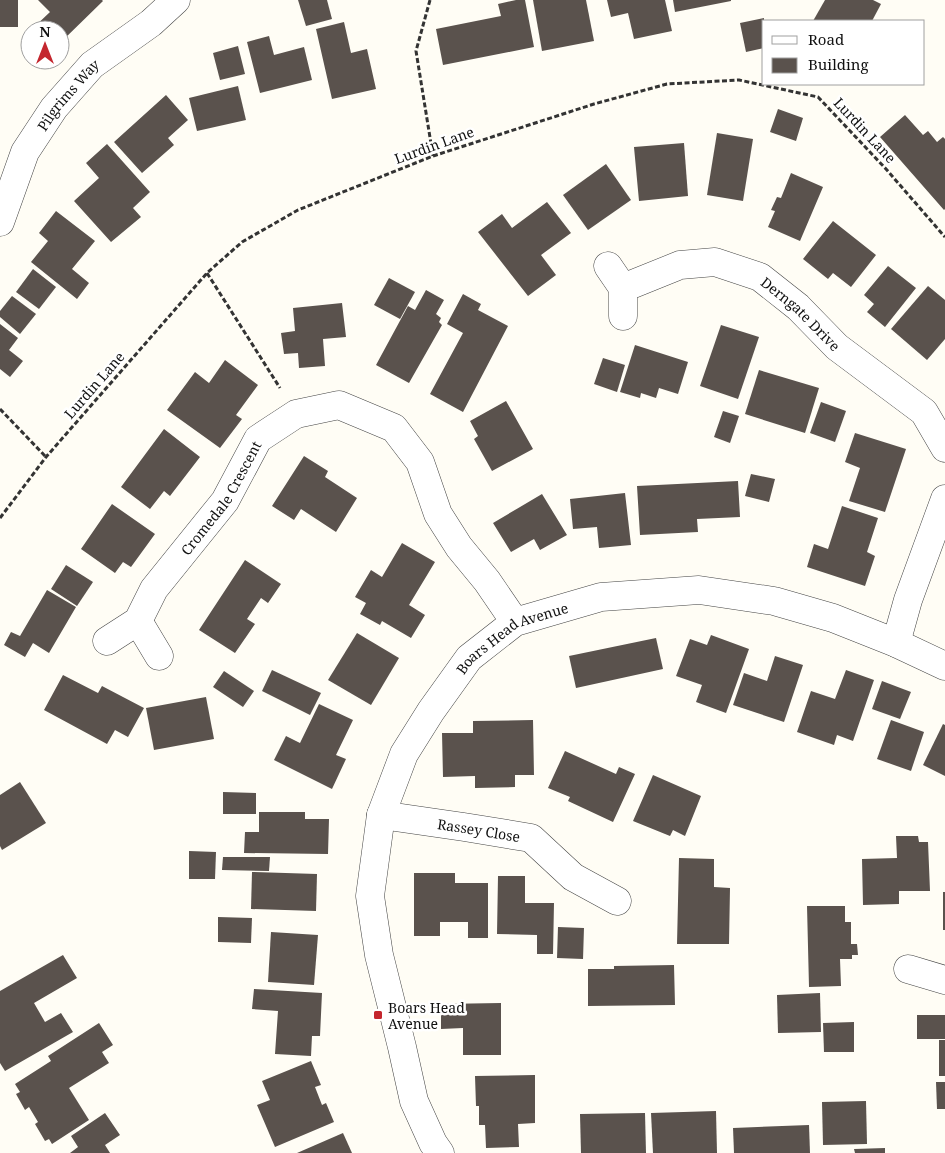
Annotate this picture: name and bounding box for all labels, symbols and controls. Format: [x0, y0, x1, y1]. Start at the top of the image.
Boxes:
north arrow [20, 20, 70, 70]
legend [762, 20, 925, 85]
text: N [39, 22, 51, 41]
text: Road [808, 29, 844, 49]
street label: Pilgrims Way [32, 54, 102, 134]
text: Building [808, 54, 869, 74]
street label: Lurdin Lane [830, 93, 900, 167]
street label: Lurdin Lane [392, 122, 476, 168]
street label: Derngate Drive [757, 272, 845, 355]
street label: Lurdin Lane [60, 347, 128, 423]
street label: Cromedale Crescent [176, 437, 265, 559]
street label: Boars Head Avenue [451, 598, 570, 678]
street label: Rassey Close [436, 814, 522, 846]
place label: Boars Head Avenue [388, 998, 465, 1033]
marker: Boars Head Avenue [372, 1009, 384, 1021]

